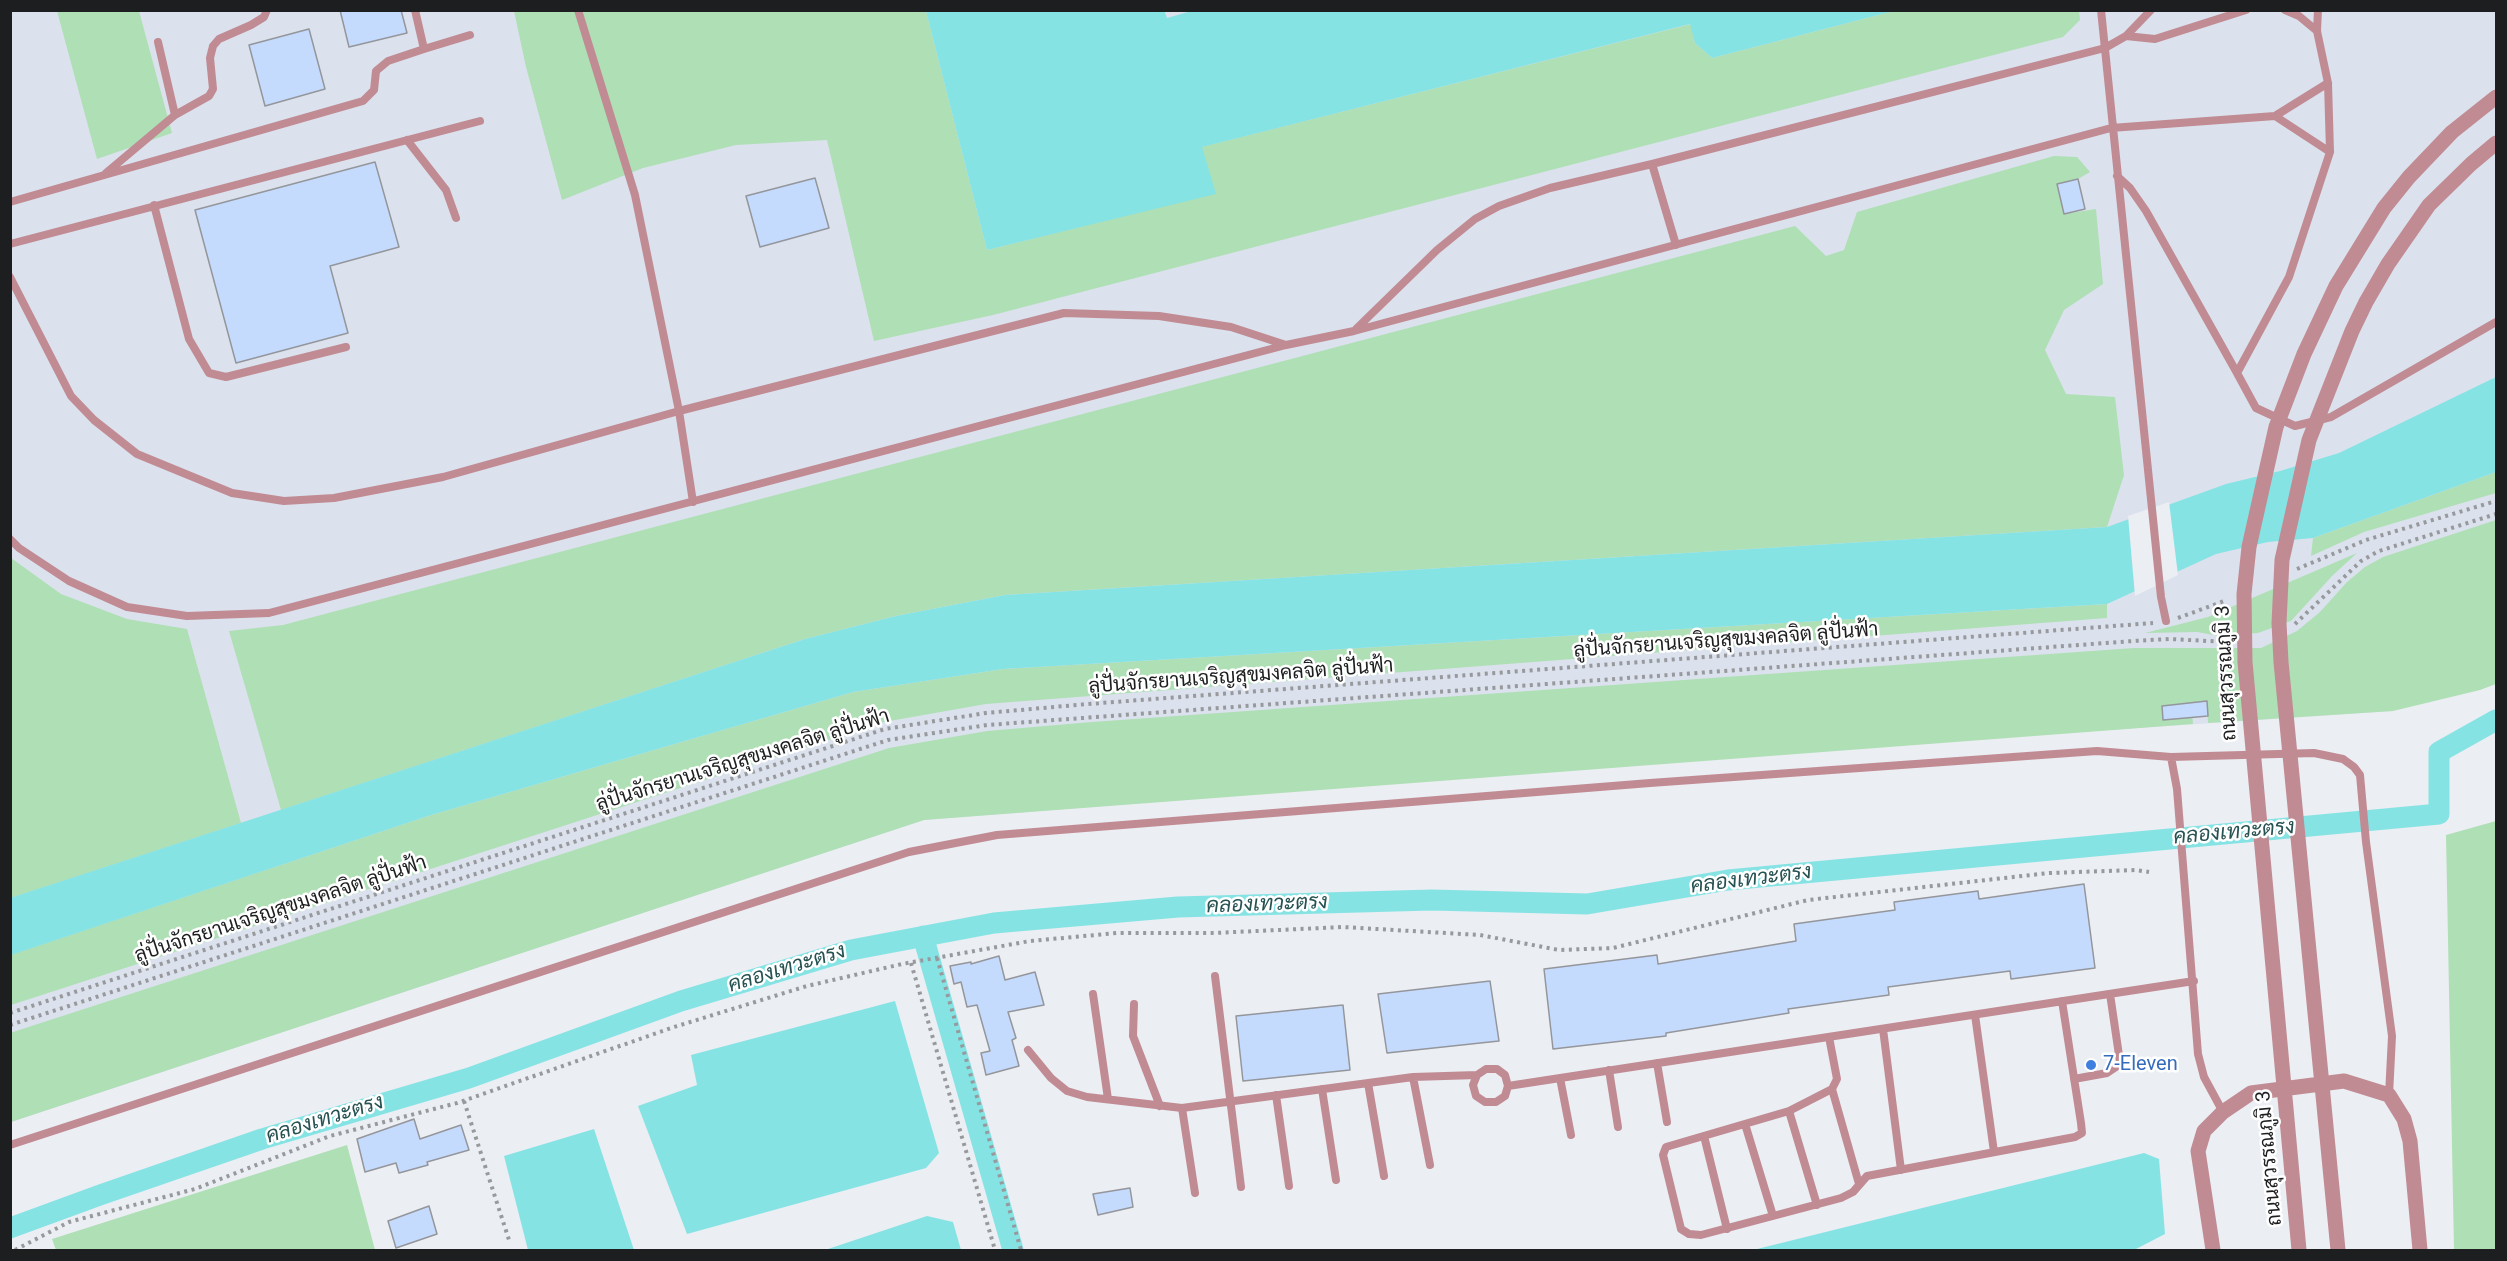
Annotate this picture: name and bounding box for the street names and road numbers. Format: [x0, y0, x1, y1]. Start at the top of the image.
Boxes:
street label: ถนนสุวรรณภูมิ 3 [2211, 605, 2243, 741]
street label: ลู่ปั่นจักรยานเจริญสุขมงคลจิต ลู่ปั่นฟ้า [1573, 618, 1879, 664]
street label: ลู่ปั่นจักรยานเจริญสุขมงคลจิต ลู่ปั่นฟ้า [1088, 654, 1394, 700]
street label: ลู่ปั่นจักรยานเจริญสุขมงคลจิต ลู่ปั่นฟ้า [593, 705, 893, 817]
street label: ลู่ปั่นจักรยานเจริญสุขมงคลจิต ลู่ปั่นฟ้า [132, 851, 430, 969]
street label: ถนนสุวรรณภูมิ 3 [2252, 1089, 2288, 1227]

